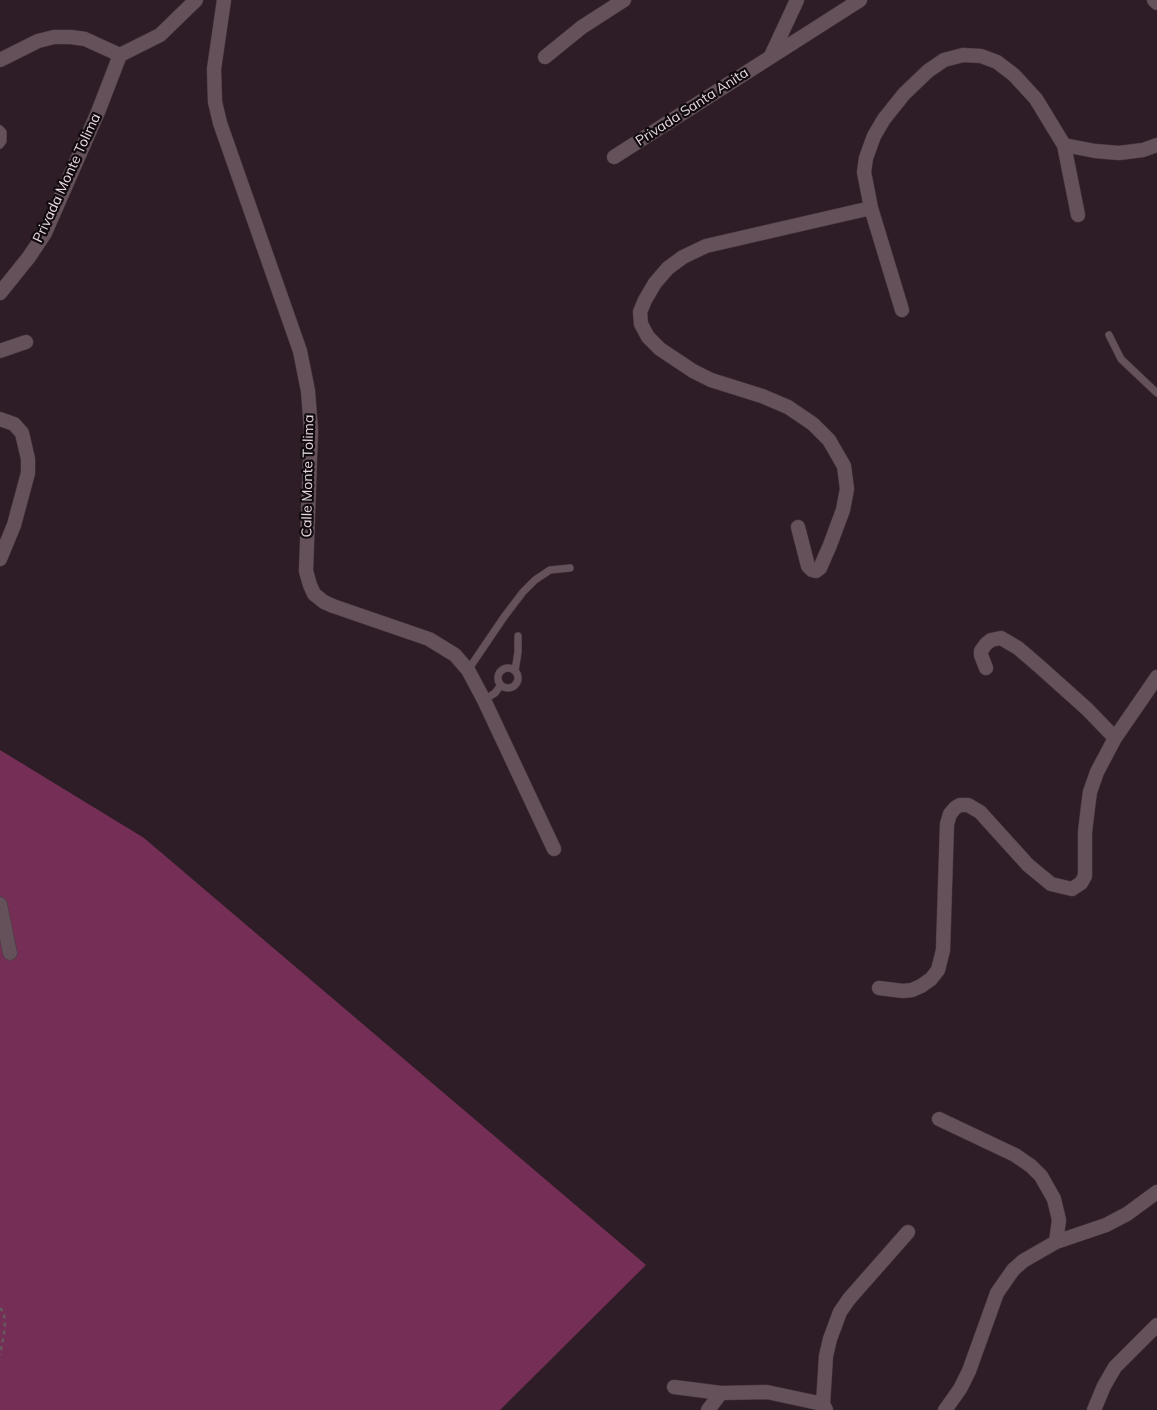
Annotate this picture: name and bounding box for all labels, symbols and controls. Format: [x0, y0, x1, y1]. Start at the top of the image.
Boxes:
street label: Privada Santa Anita [633, 64, 751, 150]
street label: Privada Monte Tolima [30, 111, 104, 245]
street label: Calle Monte Tolima [299, 414, 317, 538]

